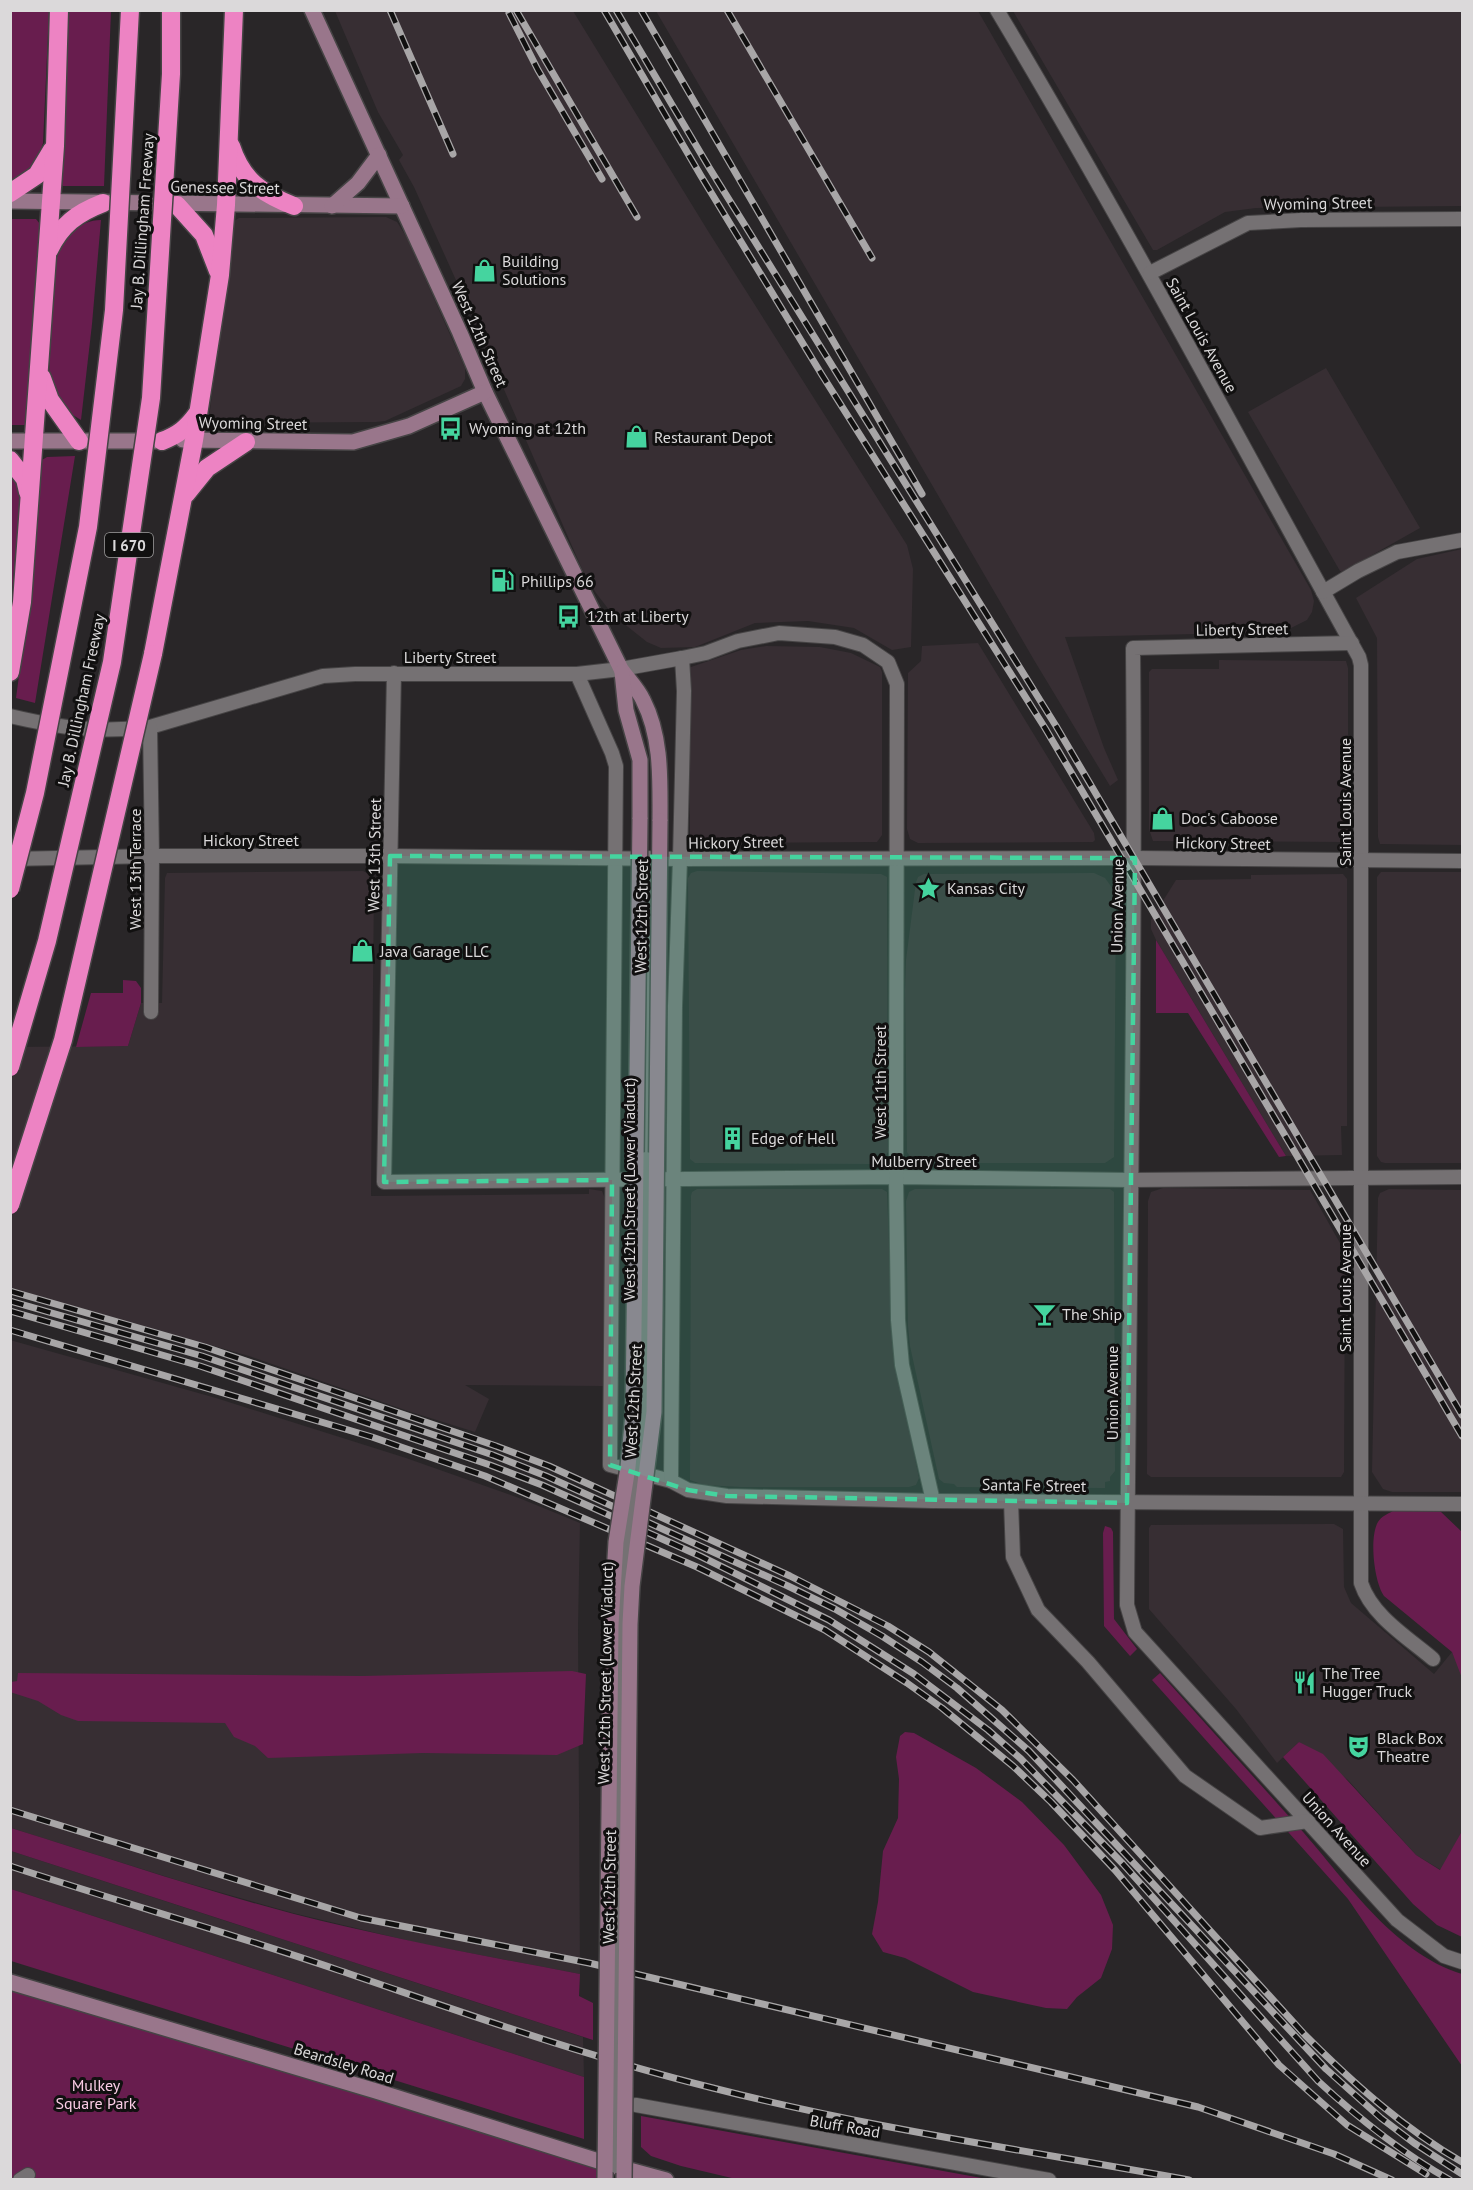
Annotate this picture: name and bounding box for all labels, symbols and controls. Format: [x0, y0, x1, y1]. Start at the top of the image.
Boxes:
street label: Jay B. Dillingham Freeway [126, 132, 158, 310]
street label: Genessee Street [170, 176, 280, 198]
street label: Wyoming Street [1264, 192, 1373, 214]
place label: Building Solutions [502, 251, 566, 289]
shop icon: Building Solutions [471, 257, 497, 283]
street label: Saint Louis Avenue [1162, 274, 1242, 396]
street label: West 12th Street [448, 278, 513, 391]
street label: Wyoming Street [199, 412, 308, 434]
bus stop icon: Wyoming at 12th [438, 415, 464, 441]
place label: Wyoming at 12th [469, 418, 586, 438]
shop icon: Restaurant Depot [623, 424, 649, 450]
place label: Restaurant Depot [654, 427, 773, 447]
road number: I 670 [105, 533, 153, 557]
fuel station icon: Phillips 66 [490, 568, 516, 594]
place label: Phillips 66 [521, 571, 594, 591]
bus stop icon: 12th at Liberty [556, 603, 582, 629]
place label: 12th at Liberty [587, 606, 689, 626]
street label: Jay B. Dillingham Freeway [53, 611, 109, 789]
street label: Liberty Street [1195, 618, 1289, 640]
street label: Liberty Street [404, 647, 497, 667]
street label: Saint Louis Avenue [1335, 738, 1355, 866]
street label: West 13th Street [363, 797, 385, 912]
shop icon: Doc's Caboose [1150, 805, 1176, 831]
street label: West 13th Terrace [125, 808, 145, 930]
place label: Doc's Caboose [1181, 808, 1278, 828]
street label: Hickory Street [203, 830, 299, 850]
street label: Hickory Street [688, 831, 785, 853]
street label: Hickory Street [1175, 832, 1272, 854]
street label: West 12th Street [630, 858, 652, 973]
street label: Union Avenue [1106, 859, 1128, 953]
place icon: Kansas City [916, 875, 942, 901]
place label: Kansas City [947, 878, 1026, 898]
shop icon: Java Garage LLC [349, 938, 375, 964]
place label: Java Garage LLC [379, 941, 489, 961]
street label: West 11th Street [870, 1024, 890, 1139]
street label: West 12th Street (Lower Viaduct) [619, 1078, 639, 1300]
building icon: Edge of Hell [720, 1125, 746, 1151]
place label: Edge of Hell [751, 1128, 835, 1148]
street label: Mulberry Street [871, 1151, 977, 1171]
street label: Saint Louis Avenue [1335, 1224, 1355, 1352]
bar icon: The Ship [1031, 1301, 1057, 1327]
place label: The Ship [1062, 1304, 1122, 1324]
street label: West 12th Street [620, 1343, 646, 1458]
street label: Union Avenue [1102, 1346, 1122, 1440]
street label: Santa Fe Street [982, 1474, 1087, 1496]
street label: West 12th Street (Lower Viaduct) [593, 1561, 617, 1785]
place label: The Tree Hugger Truck [1322, 1663, 1412, 1701]
restaurant icon: The Tree Hugger Truck [1291, 1669, 1317, 1695]
place label: Black Box Theatre [1377, 1728, 1443, 1766]
theatre icon: Black Box Theatre [1346, 1734, 1372, 1760]
street label: Union Avenue [1298, 1787, 1376, 1871]
street label: West 12th Street [598, 1829, 620, 1944]
street label: Beardsley Road [292, 2038, 396, 2088]
park label: Mulkey Square Park [56, 2075, 137, 2113]
street label: Bluff Road [808, 2110, 882, 2142]

